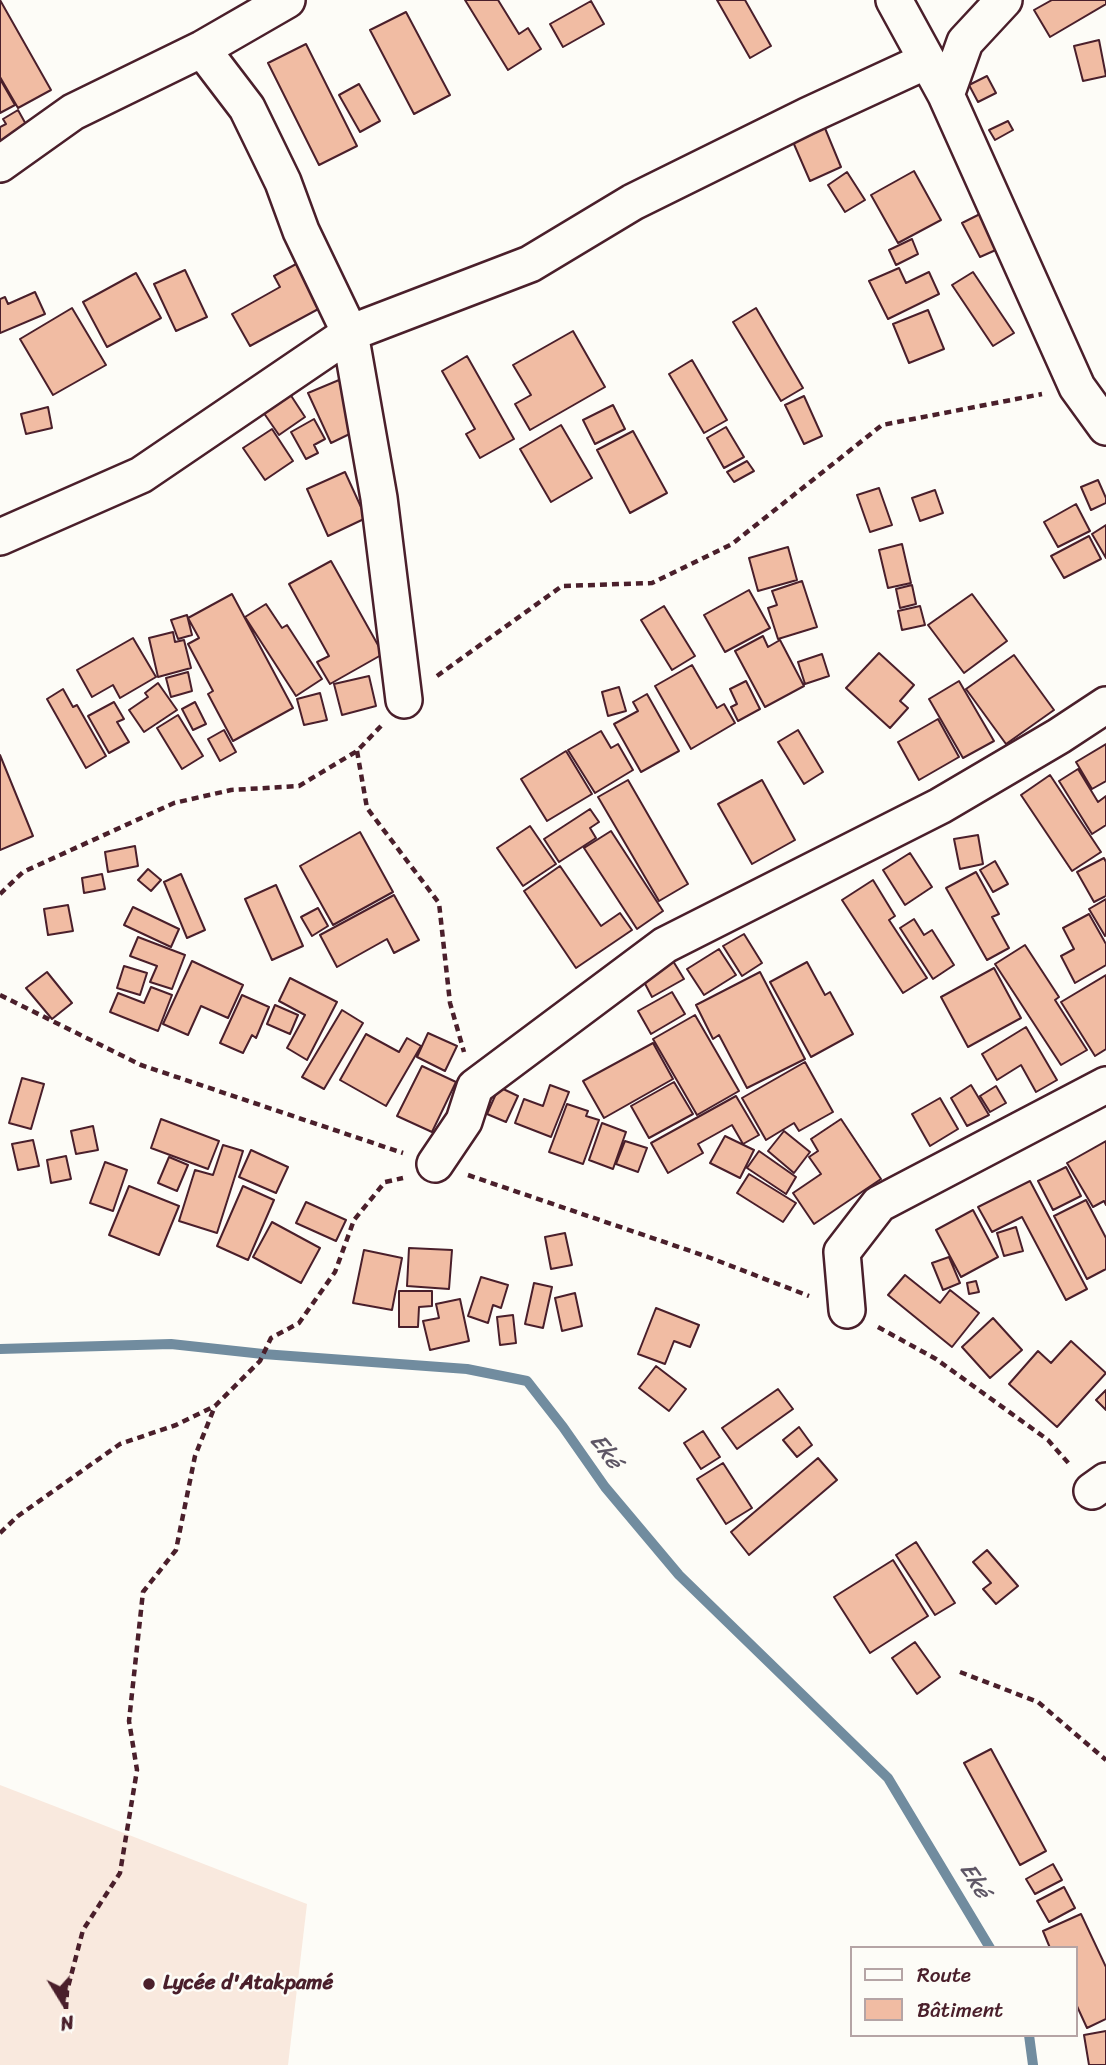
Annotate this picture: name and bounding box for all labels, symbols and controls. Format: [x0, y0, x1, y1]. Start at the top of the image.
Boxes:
water label: Eké [583, 1429, 627, 1475]
water label: Eké [953, 1858, 995, 1904]
legend [850, 1946, 1078, 2037]
text: Route [917, 1956, 971, 1994]
north arrow [28, 1967, 98, 2037]
place label: Lycée d'Atakpamé [163, 1971, 333, 1997]
marker: Lycée d'Atakpamé [141, 1976, 157, 1992]
text: Bâtiment [917, 1991, 1003, 2029]
text: N [57, 2006, 77, 2041]

